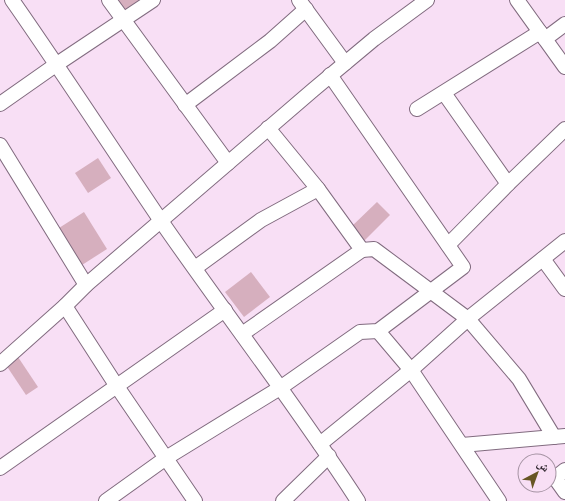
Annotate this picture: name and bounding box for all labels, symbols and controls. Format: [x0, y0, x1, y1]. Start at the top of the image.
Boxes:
north arrow [517, 453, 557, 493]
text: ش [534, 456, 553, 476]

